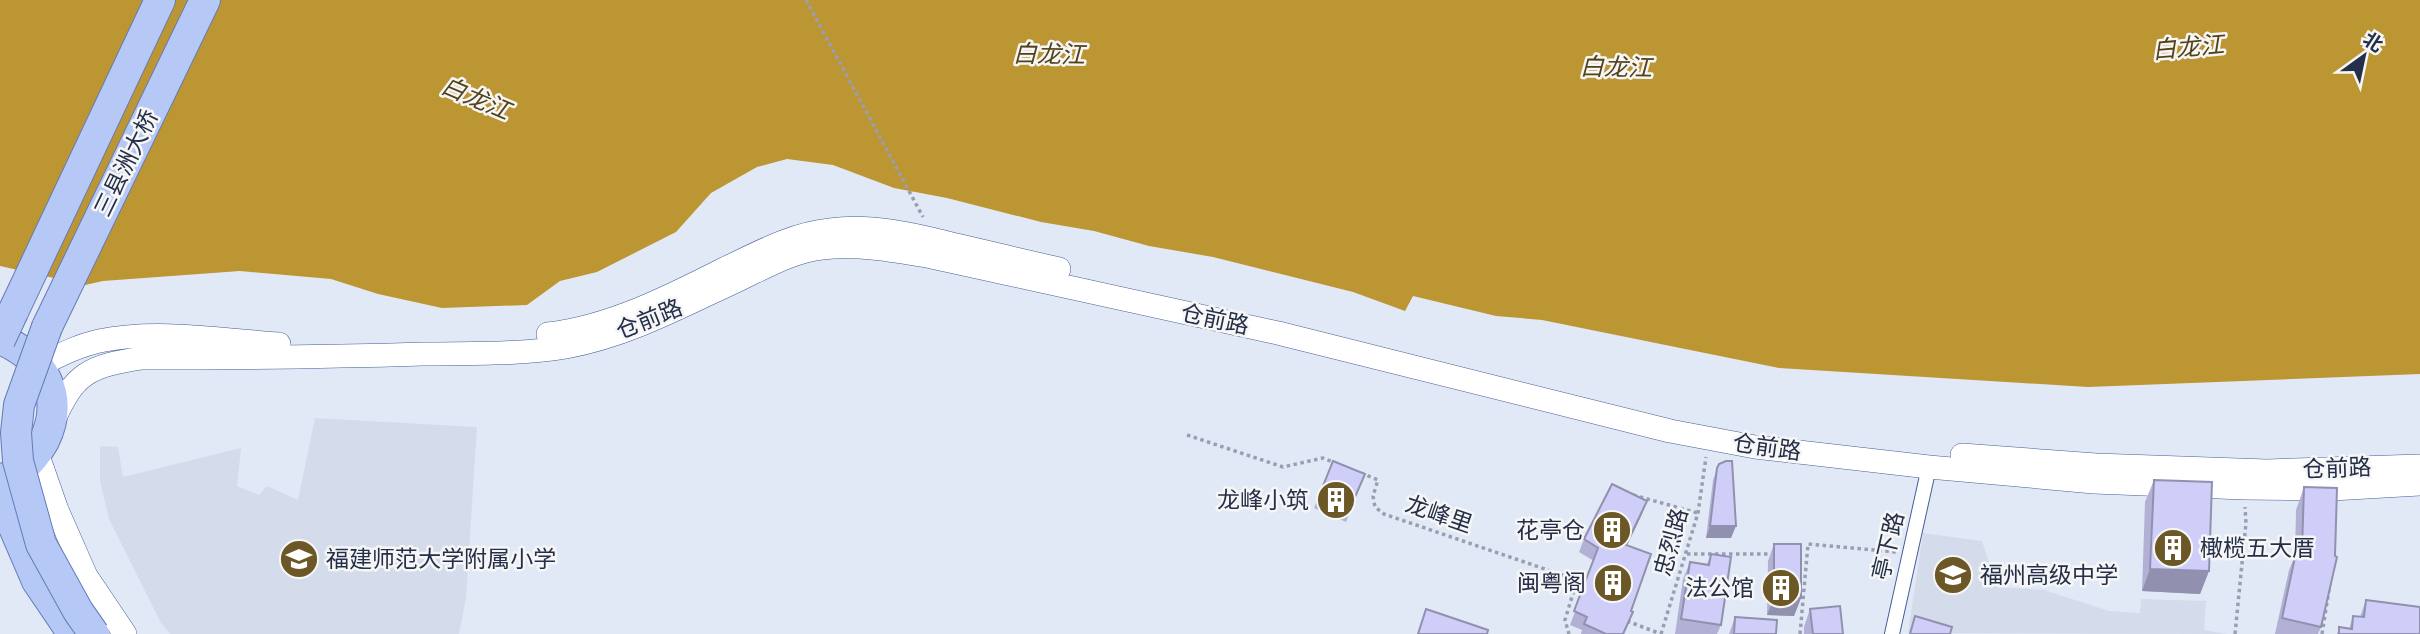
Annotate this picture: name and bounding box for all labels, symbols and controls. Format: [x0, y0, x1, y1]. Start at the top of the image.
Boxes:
north arrow [2329, 21, 2399, 91]
text: 北 [2359, 27, 2387, 56]
water label: 白龙江 [2151, 30, 2228, 64]
water label: 白龙江 [1013, 40, 1088, 68]
water label: 白龙江 [1580, 53, 1655, 81]
water label: 白龙江 [438, 72, 517, 126]
street label: 三县洲大桥 [89, 106, 163, 220]
street label: 仓前路 [612, 294, 686, 344]
street label: 仓前路 [1179, 299, 1251, 339]
street label: 仓前路 [1731, 429, 1803, 465]
street label: 仓前路 [2302, 454, 2372, 482]
building icon: 龙峰小筑 [1315, 479, 1357, 521]
place label: 龙峰小筑 [1217, 487, 1309, 513]
street label: 龙峰里 [1402, 490, 1476, 538]
street label: 忠烈路 [1650, 505, 1692, 579]
building icon: 花亭仓 [1591, 509, 1633, 551]
street label: 亭下路 [1868, 509, 1908, 583]
place label: 花亭仓 [1516, 517, 1585, 543]
building icon: 橄榄五大厝 [2152, 527, 2194, 569]
place label: 橄榄五大厝 [2200, 535, 2315, 561]
school or university icon: 福建师范大学附属小学 [278, 538, 320, 580]
place label: 福建师范大学附属小学 [326, 546, 556, 572]
school or university icon: 福州高级中学 [1932, 554, 1974, 596]
building icon: 闽粤阁 [1592, 562, 1634, 604]
place label: 福州高级中学 [1980, 562, 2118, 588]
building icon: 法公馆 [1760, 567, 1802, 609]
place label: 闽粤阁 [1517, 570, 1586, 596]
place label: 法公馆 [1685, 575, 1754, 601]

